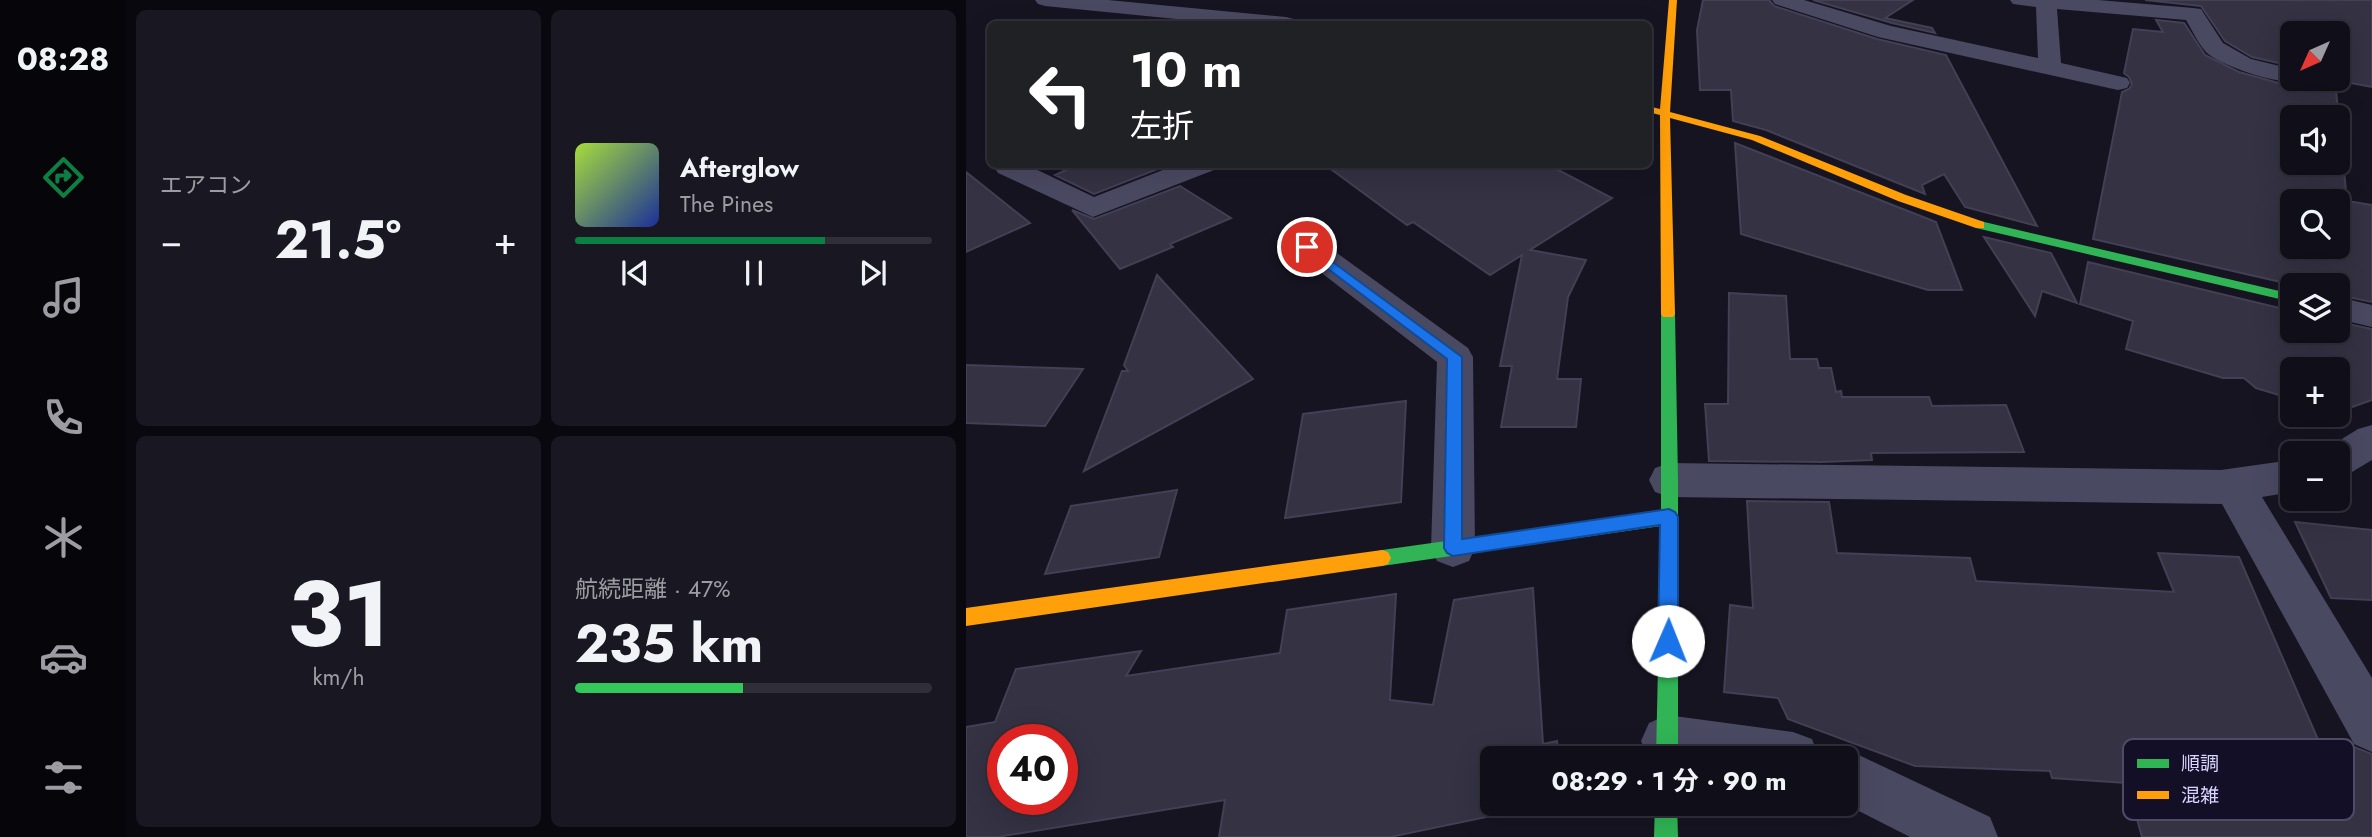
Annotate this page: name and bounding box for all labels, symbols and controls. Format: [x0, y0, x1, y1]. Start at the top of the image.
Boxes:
north arrow [2280, 21, 2350, 91]
map controls [2280, 21, 2350, 511]
text: 10 m [1130, 35, 1242, 105]
text: 08:28 [17, 36, 109, 82]
icon: left [1015, 49, 1106, 140]
text: 左折 [1130, 103, 1194, 149]
button: sound [2280, 105, 2350, 175]
text: Afterglow [680, 149, 799, 187]
icon: directions [39, 153, 88, 202]
text: エアコン [160, 168, 252, 202]
text: The Pines [680, 187, 773, 221]
button: search [2280, 189, 2350, 259]
text: 21.5° [275, 202, 401, 278]
text: − [160, 213, 182, 268]
text: + [494, 213, 517, 268]
pin [1277, 217, 1337, 277]
icon: arrive [1288, 228, 1326, 266]
icon: previous [616, 254, 654, 292]
icon: pause [735, 254, 773, 292]
icon: next [854, 254, 892, 292]
icon: music [39, 273, 88, 322]
button: layers [2280, 273, 2350, 343]
button: + [2280, 357, 2350, 427]
icon: phone [39, 393, 88, 442]
button: − [2280, 441, 2350, 511]
icon: climate [39, 513, 88, 562]
text: 31 [287, 549, 390, 680]
text: 航続距離 · 47% [575, 572, 730, 606]
position arrow [1631, 604, 1705, 678]
text: 235 km [575, 606, 763, 682]
icon: car [39, 633, 88, 682]
text: km/h [313, 660, 364, 694]
speed limit sign: 40 [987, 724, 1078, 815]
legend [2123, 739, 2354, 820]
text: 順調 [2181, 750, 2219, 777]
icon: filters [39, 753, 88, 802]
text: 08:29 · 1 分 · 90 m [1551, 762, 1787, 800]
text: 混雑 [2181, 782, 2219, 809]

